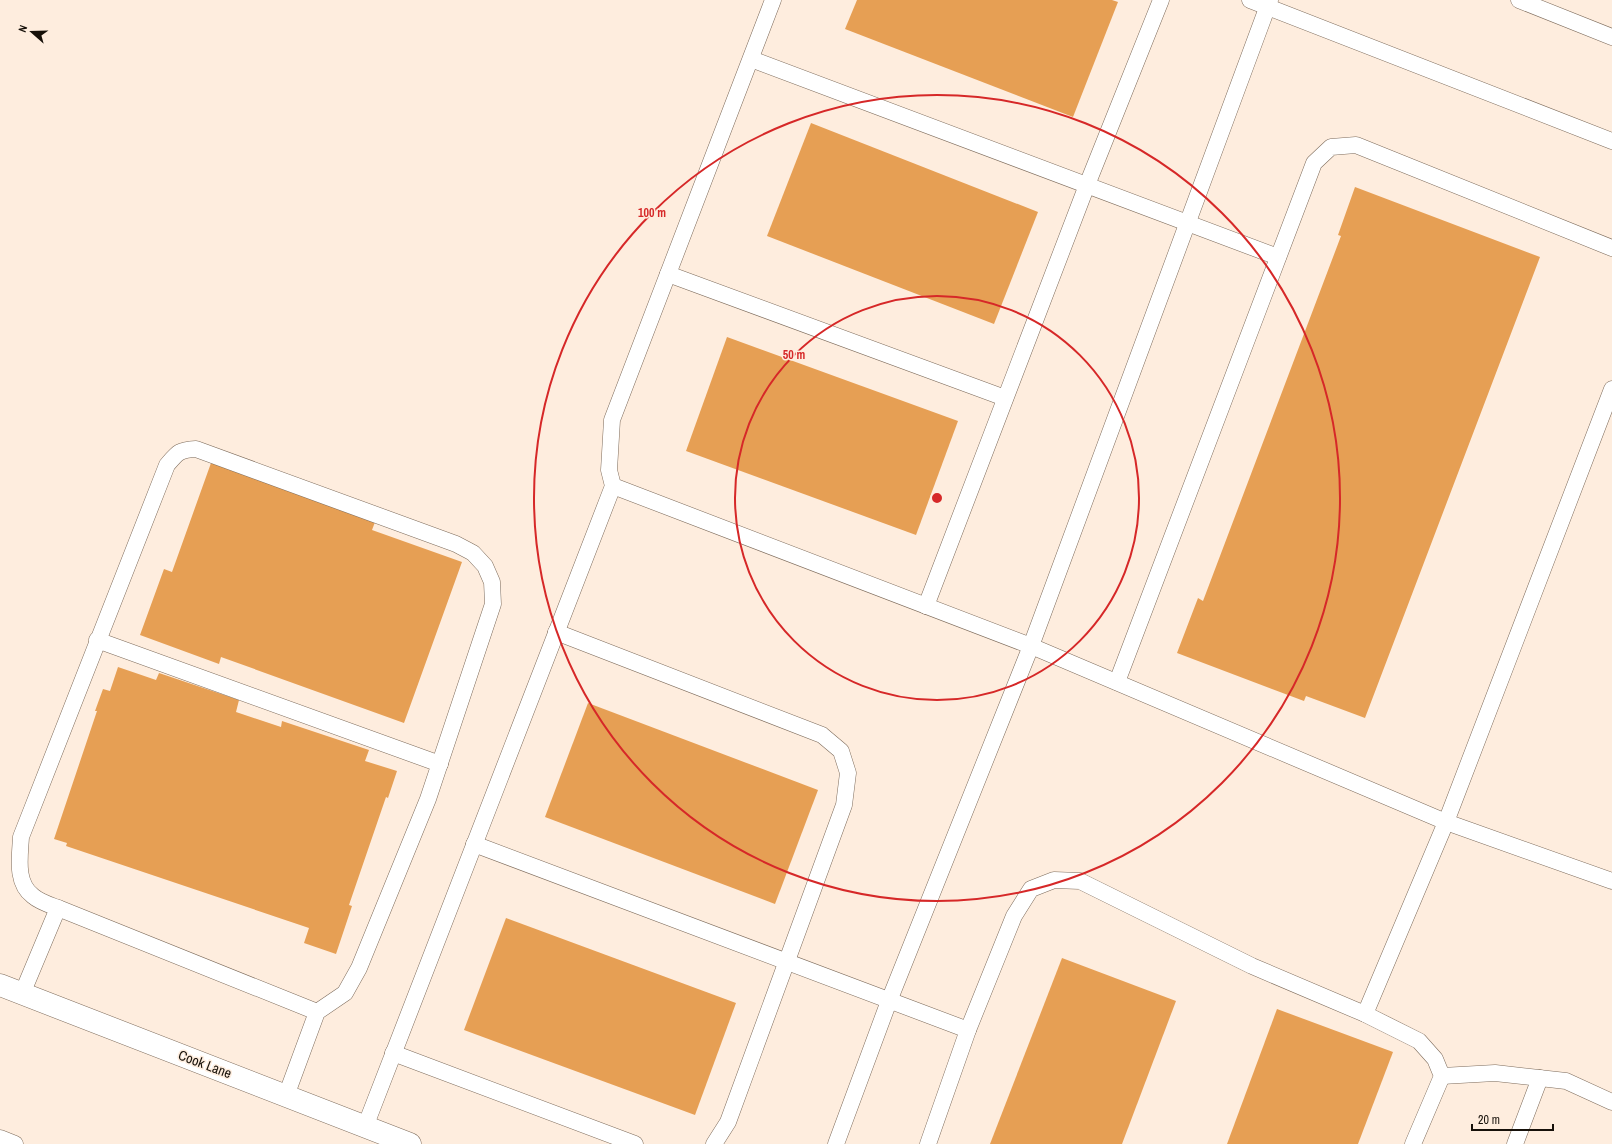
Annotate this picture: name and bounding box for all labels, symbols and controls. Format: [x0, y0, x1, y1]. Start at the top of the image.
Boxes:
north arrow [12, 12, 52, 52]
text: N [15, 23, 30, 34]
text: 100 m [638, 205, 666, 221]
text: 50 m [783, 347, 805, 363]
centre of rings [930, 491, 944, 505]
street label: Cook Lane [176, 1046, 234, 1082]
scale bar [1472, 1106, 1553, 1132]
text: 20 m [1478, 1112, 1500, 1128]

